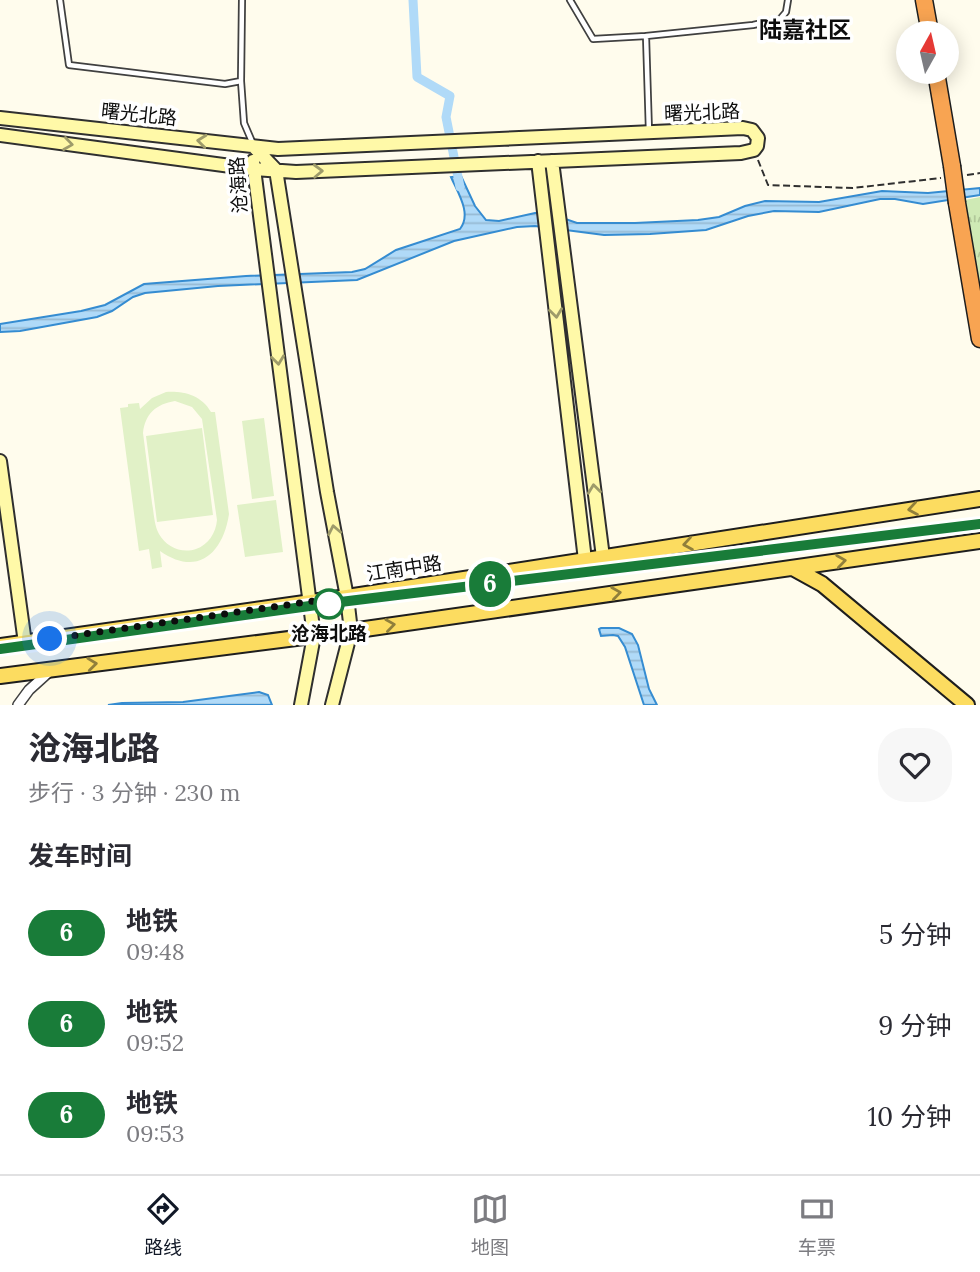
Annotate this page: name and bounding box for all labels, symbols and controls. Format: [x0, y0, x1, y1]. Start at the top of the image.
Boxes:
district label: 陆嘉社区 [759, 15, 851, 44]
north arrow [896, 21, 959, 84]
map controls [896, 21, 959, 84]
street label: 曙光北路 [100, 98, 178, 130]
street label: 曙光北路 [664, 99, 740, 125]
one-way arrow [197, 133, 208, 148]
one-way arrow [62, 137, 74, 152]
street label: 沧海路 [224, 156, 252, 214]
one-way arrow [313, 163, 324, 178]
one-way arrow [548, 308, 563, 319]
one-way arrow [270, 354, 285, 366]
one-way arrow [587, 483, 602, 495]
one-way arrow [907, 501, 918, 516]
one-way arrow [328, 524, 343, 536]
one-way arrow [682, 536, 694, 551]
street label: 江南中路 [365, 550, 443, 586]
one-way arrow [835, 554, 847, 569]
line badge: 6 [467, 561, 513, 607]
text: 6 [483, 568, 497, 599]
one-way arrow [610, 586, 622, 601]
marker: 沧海北路 [314, 589, 344, 619]
one-way arrow [385, 618, 396, 633]
your location [32, 621, 67, 656]
place label: 沧海北路 [291, 621, 367, 645]
one-way arrow [86, 657, 98, 672]
text: 沧海北路 [28, 727, 160, 769]
button: heart [878, 728, 952, 802]
text: 步行 · 3 分钟 · 230 m [28, 778, 240, 807]
text: 发车时间 [28, 839, 132, 872]
text: 地铁 [126, 904, 178, 937]
text: 6 [60, 917, 73, 948]
text: 5 分钟 [879, 918, 952, 951]
text: 09:48 [126, 937, 185, 966]
text: 地铁 [126, 995, 178, 1028]
text: 6 [60, 1008, 73, 1039]
text: 9 分钟 [878, 1009, 952, 1042]
text: 09:52 [126, 1028, 184, 1057]
text: 地铁 [126, 1086, 178, 1119]
text: 6 [60, 1099, 73, 1130]
text: 10 分钟 [868, 1100, 952, 1133]
text: 09:53 [126, 1119, 185, 1148]
tab: 路线 [144, 1190, 182, 1259]
tab: 地图 [471, 1190, 509, 1259]
tab: 车票 [798, 1190, 836, 1259]

